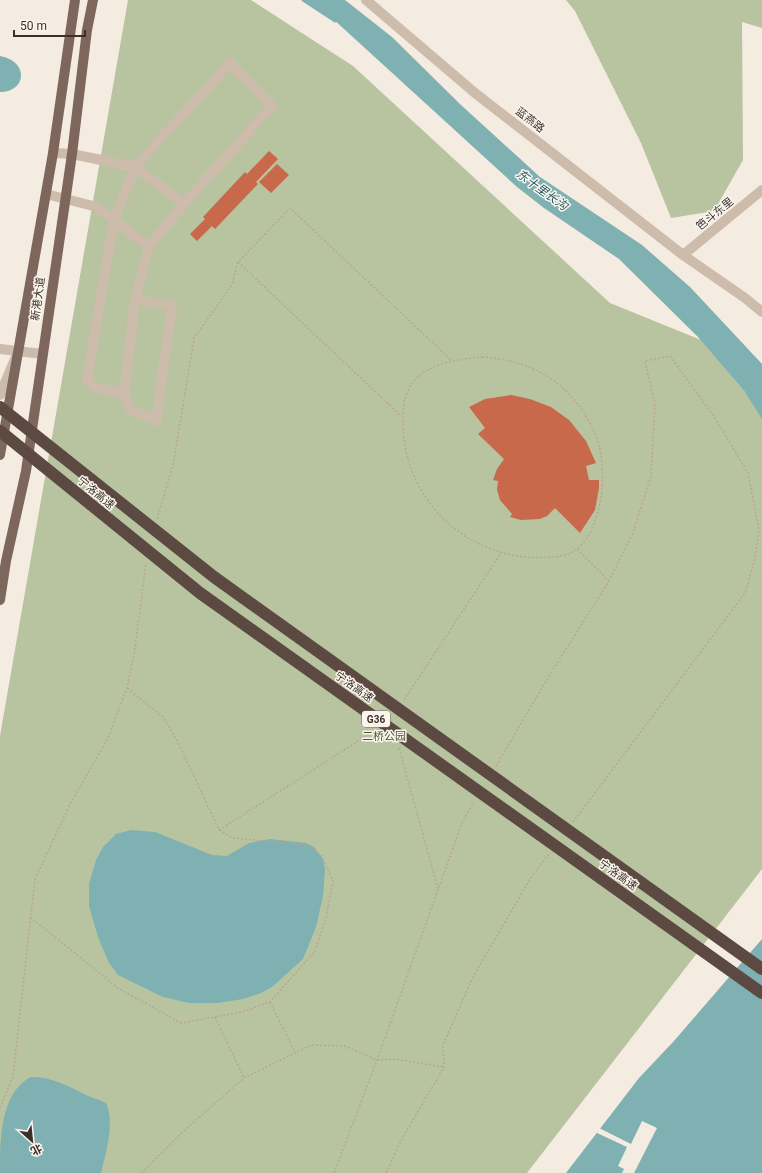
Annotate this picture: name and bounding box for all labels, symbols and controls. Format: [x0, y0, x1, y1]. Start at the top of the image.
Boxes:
scale bar [14, 12, 85, 38]
text: 50 m [20, 19, 47, 33]
street label: 蓝燕路 [513, 105, 547, 135]
water label: 东十里长沟 [514, 167, 572, 214]
street label: 笆斗东里 [694, 195, 736, 233]
street label: 新港大道 [29, 276, 47, 322]
street label: 宁洛高速 [75, 474, 117, 512]
street label: 宁洛高速 [332, 669, 376, 705]
road number: G36 [362, 711, 390, 727]
park label: 二桥公园 [362, 730, 406, 743]
street label: 宁洛高速 [596, 857, 640, 893]
north arrow [12, 1121, 52, 1161]
text: 北 [28, 1141, 44, 1158]

